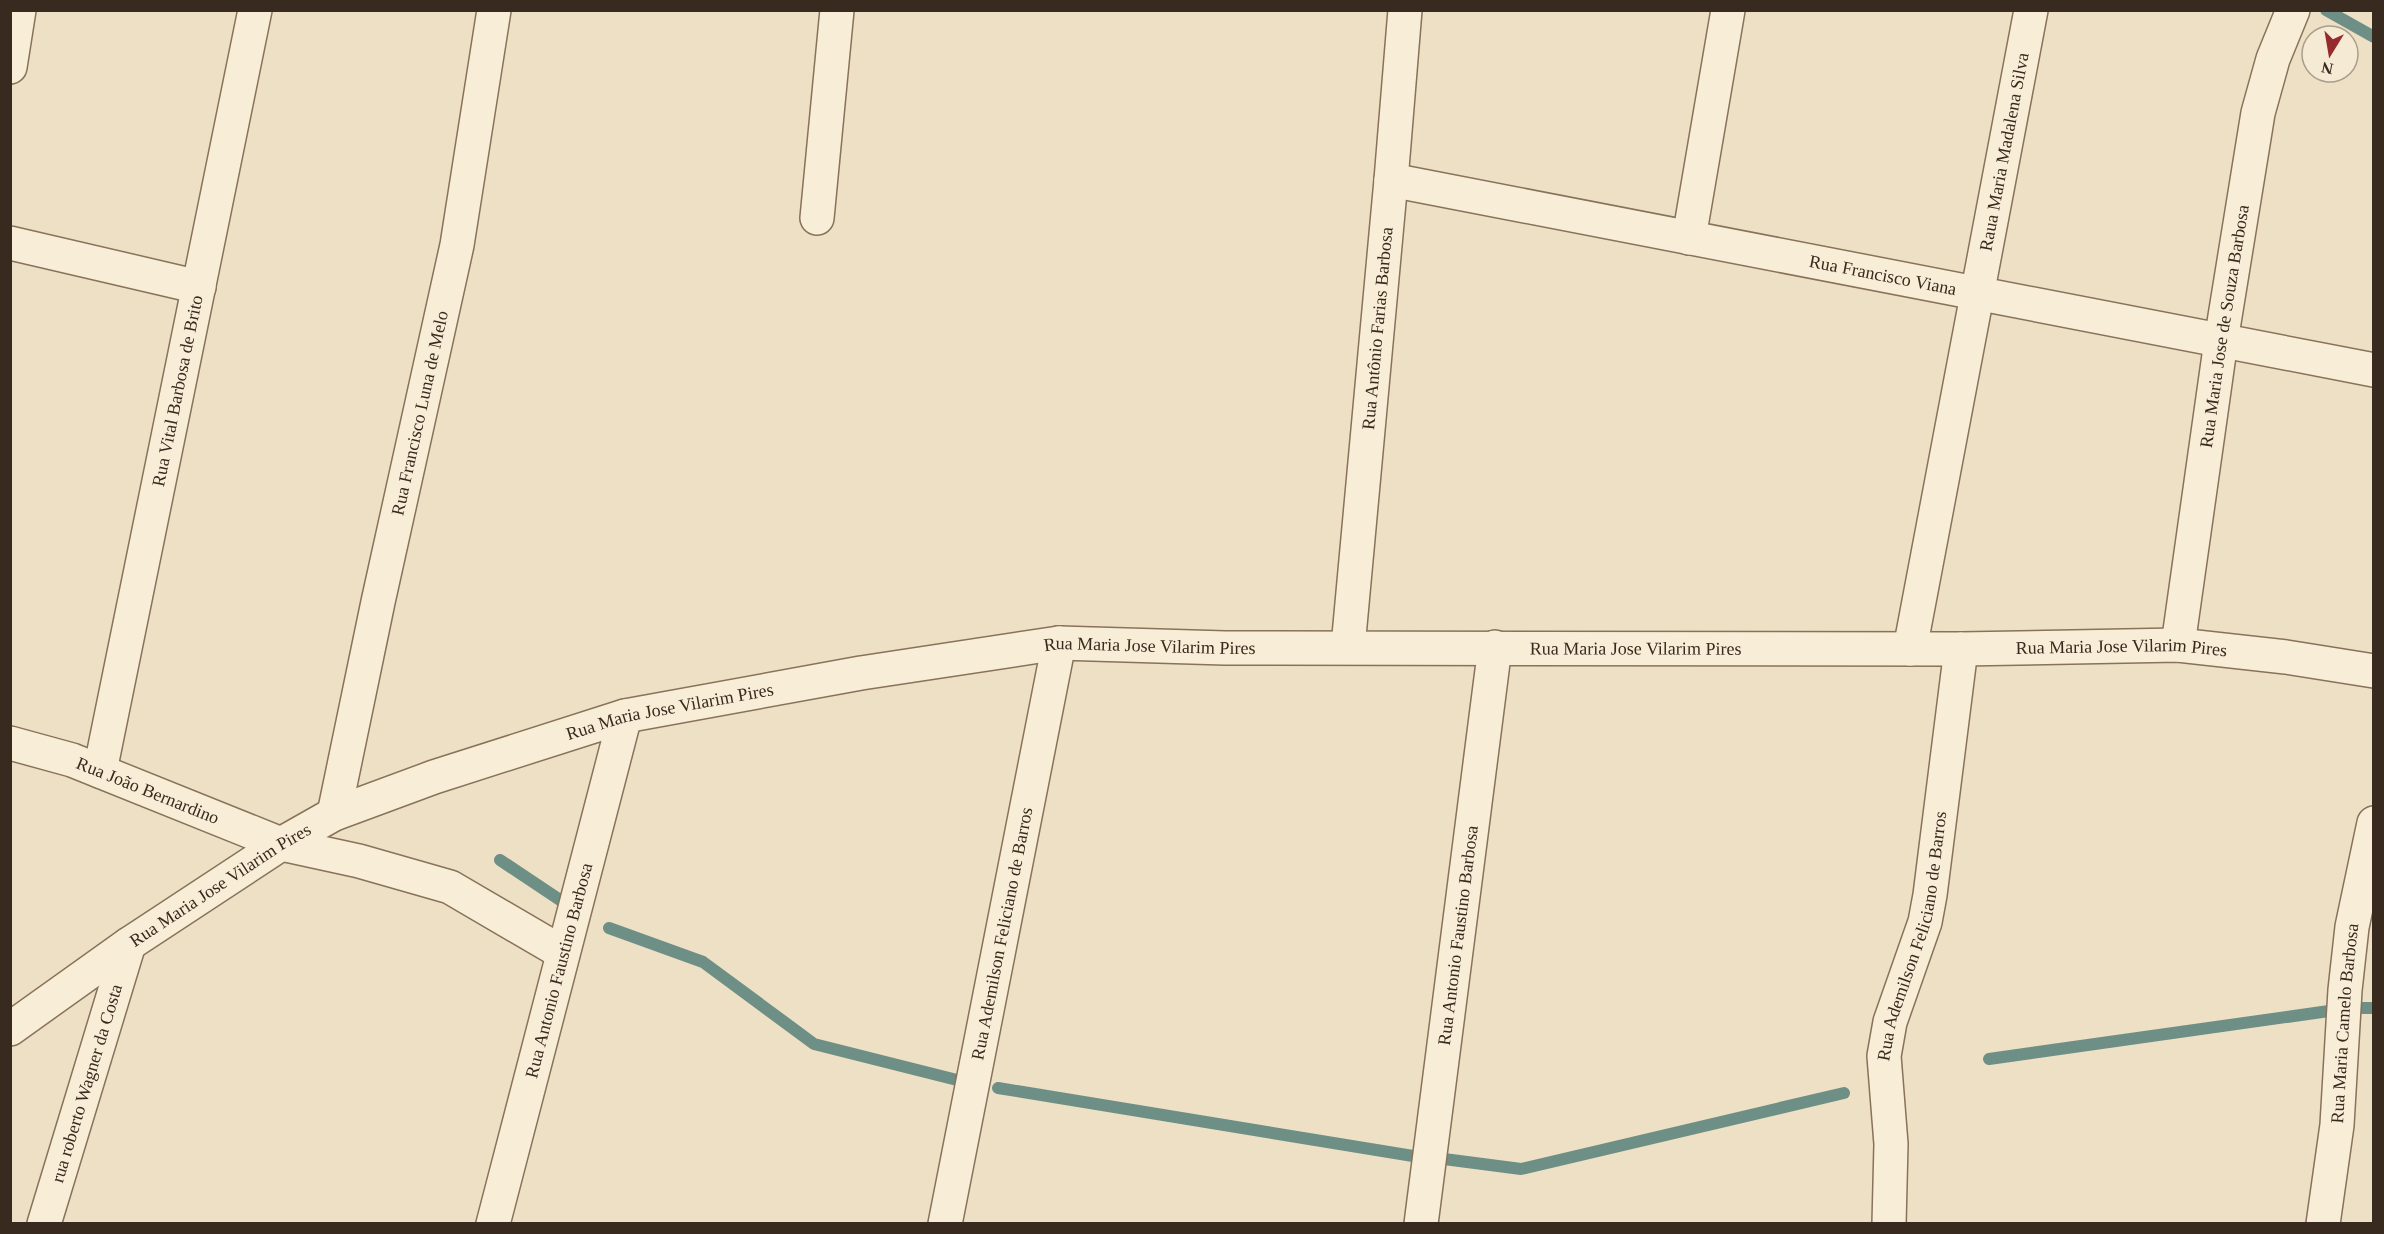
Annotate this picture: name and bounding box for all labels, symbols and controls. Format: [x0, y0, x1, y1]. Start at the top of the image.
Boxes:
north arrow [2300, 24, 2360, 84]
street label: Raua Maria Madalena Silva [1976, 51, 2033, 253]
text: N [2320, 59, 2335, 78]
street label: Rua Maria Jose de Souza Barbosa [2196, 203, 2253, 449]
street label: Rua Antônio Farias Barbosa [1358, 226, 1397, 431]
street label: Rua Francisco Viana [1808, 251, 1958, 299]
street label: Rua Vital Barbosa de Brito [148, 293, 207, 488]
street label: Rua Francisco Luna de Melo [387, 309, 452, 517]
street label: Rua Maria Jose Vilarim Pires [1042, 633, 1255, 658]
street label: Rua Maria Jose Vilarim Pires [2015, 634, 2228, 660]
street label: Rua Maria Jose Vilarim Pires [1530, 638, 1741, 659]
street label: Rua Maria Jose Vilarim Pires [564, 679, 775, 744]
street label: Rua João Bernardino [74, 753, 222, 828]
street label: Rua Ademilson Feliciano de Barros [967, 805, 1037, 1062]
street label: Rua Ademilson Feliciano de Barros [1873, 810, 1950, 1063]
street label: Rua Maria Jose Vilarim Pires [126, 819, 314, 951]
street label: Rua Antonio Faustino Barbosa [1434, 824, 1482, 1047]
street label: Rua Antonio Faustino Barbosa [521, 861, 596, 1080]
street label: Rua Maria Camelo Barbosa [2327, 922, 2362, 1124]
street label: rua roberto Wagner da Costa [47, 982, 126, 1185]

